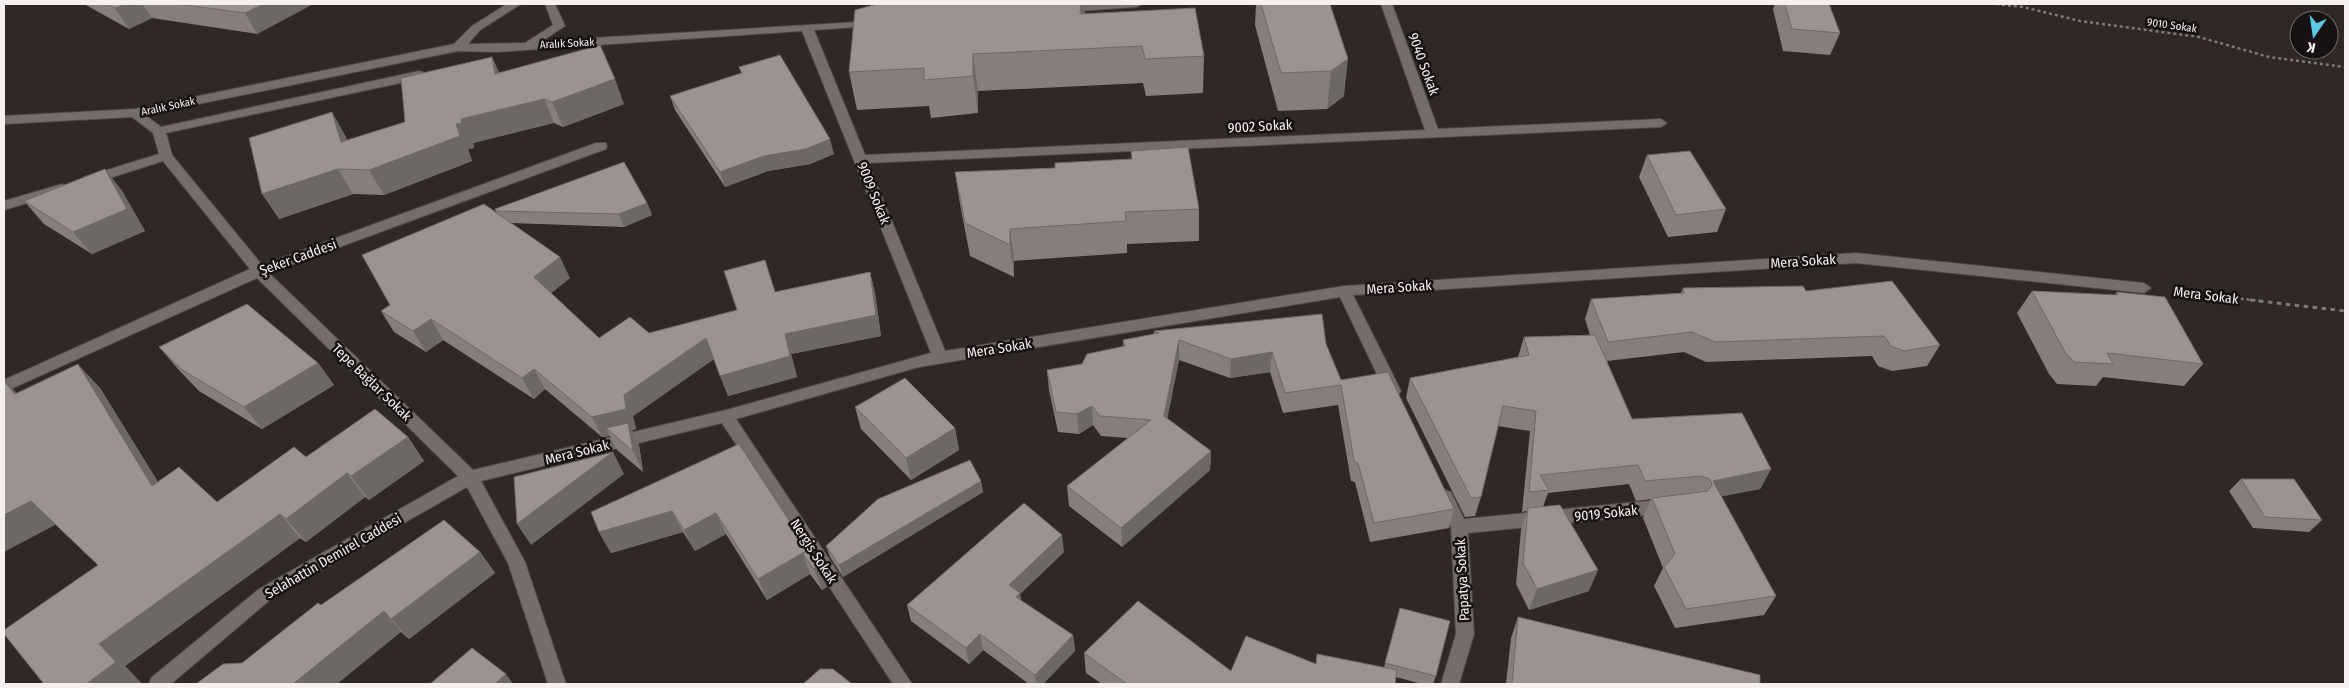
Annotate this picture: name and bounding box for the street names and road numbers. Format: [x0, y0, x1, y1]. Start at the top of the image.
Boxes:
street label: 9010 Sokak [2146, 16, 2199, 36]
street label: 9040 Sokak [1404, 31, 1443, 98]
street label: Aralık Sokak [539, 36, 596, 51]
street label: Aralık Sokak [140, 94, 197, 119]
street label: 9002 Sokak [1227, 116, 1293, 137]
street label: 9009 Sokak [853, 160, 894, 227]
street label: Şeker Caddesi [257, 236, 339, 279]
street label: Mera Sokak [1770, 251, 1837, 272]
street label: Mera Sokak [1366, 277, 1433, 298]
street label: Mera Sokak [2172, 283, 2240, 308]
street label: Mera Sokak [965, 335, 1033, 362]
street label: Tepe Bağlar Sokak [328, 340, 415, 425]
street label: Mera Sokak [543, 436, 611, 469]
street label: 9019 Sokak [1574, 502, 1639, 525]
street label: Selahattin Demirel Caddesi [262, 510, 405, 603]
street label: Nergis Sokak [786, 516, 841, 587]
street label: Papatya Sokak [1452, 538, 1473, 622]

